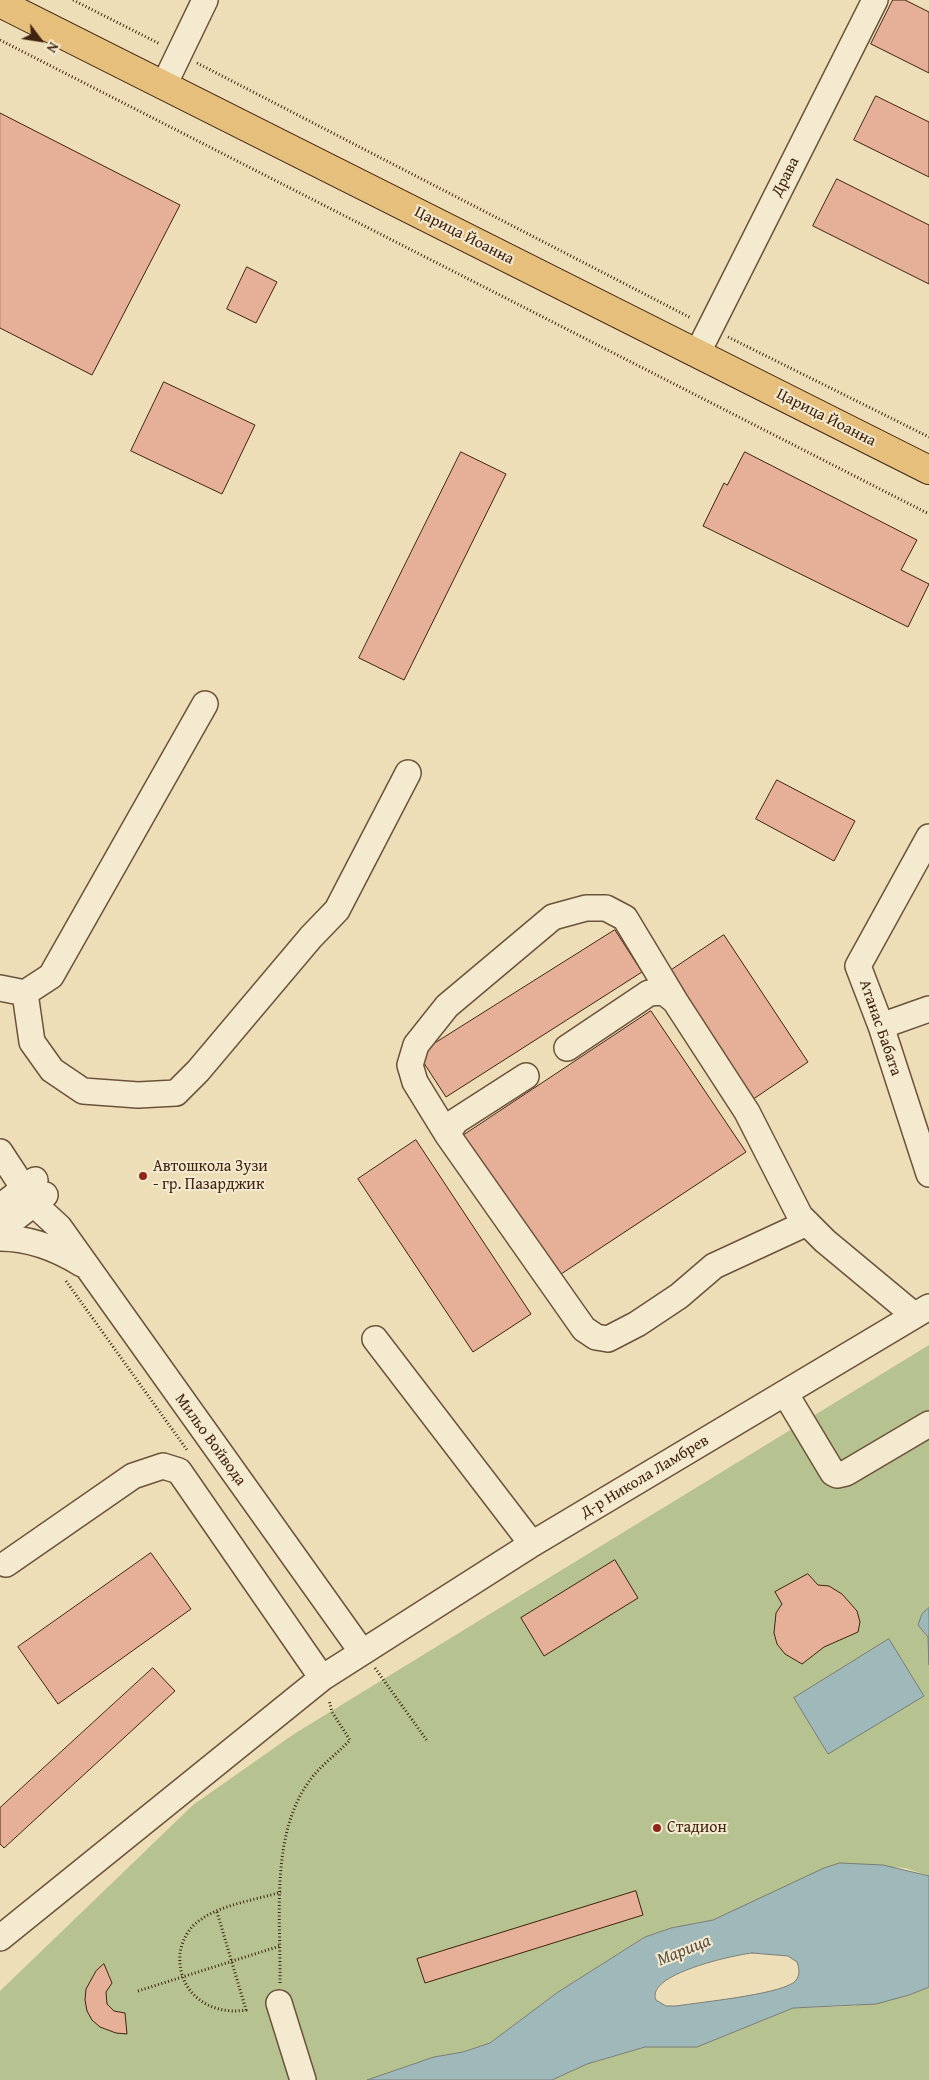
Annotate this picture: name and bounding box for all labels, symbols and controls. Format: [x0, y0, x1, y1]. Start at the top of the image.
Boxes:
north arrow [15, 15, 65, 65]
text: N [42, 39, 64, 57]
street label: Драва [768, 154, 804, 200]
street label: Царица Йоанна [411, 203, 517, 269]
street label: Царица Йоанна [773, 385, 879, 451]
street label: Атанас Бабата [855, 977, 905, 1079]
place label: Автошкола Зузи - гр. Пазарджик [153, 1157, 268, 1195]
marker: Автошкола Зузи - гр. Пазарджик [137, 1170, 149, 1182]
street label: Мильо Войвода [170, 1390, 250, 1490]
street label: Д-р Никола Ламбрев [578, 1431, 712, 1523]
place label: Стадион [667, 1818, 727, 1838]
marker: Стадион [651, 1822, 663, 1834]
water label: Марица [654, 1930, 714, 1972]

